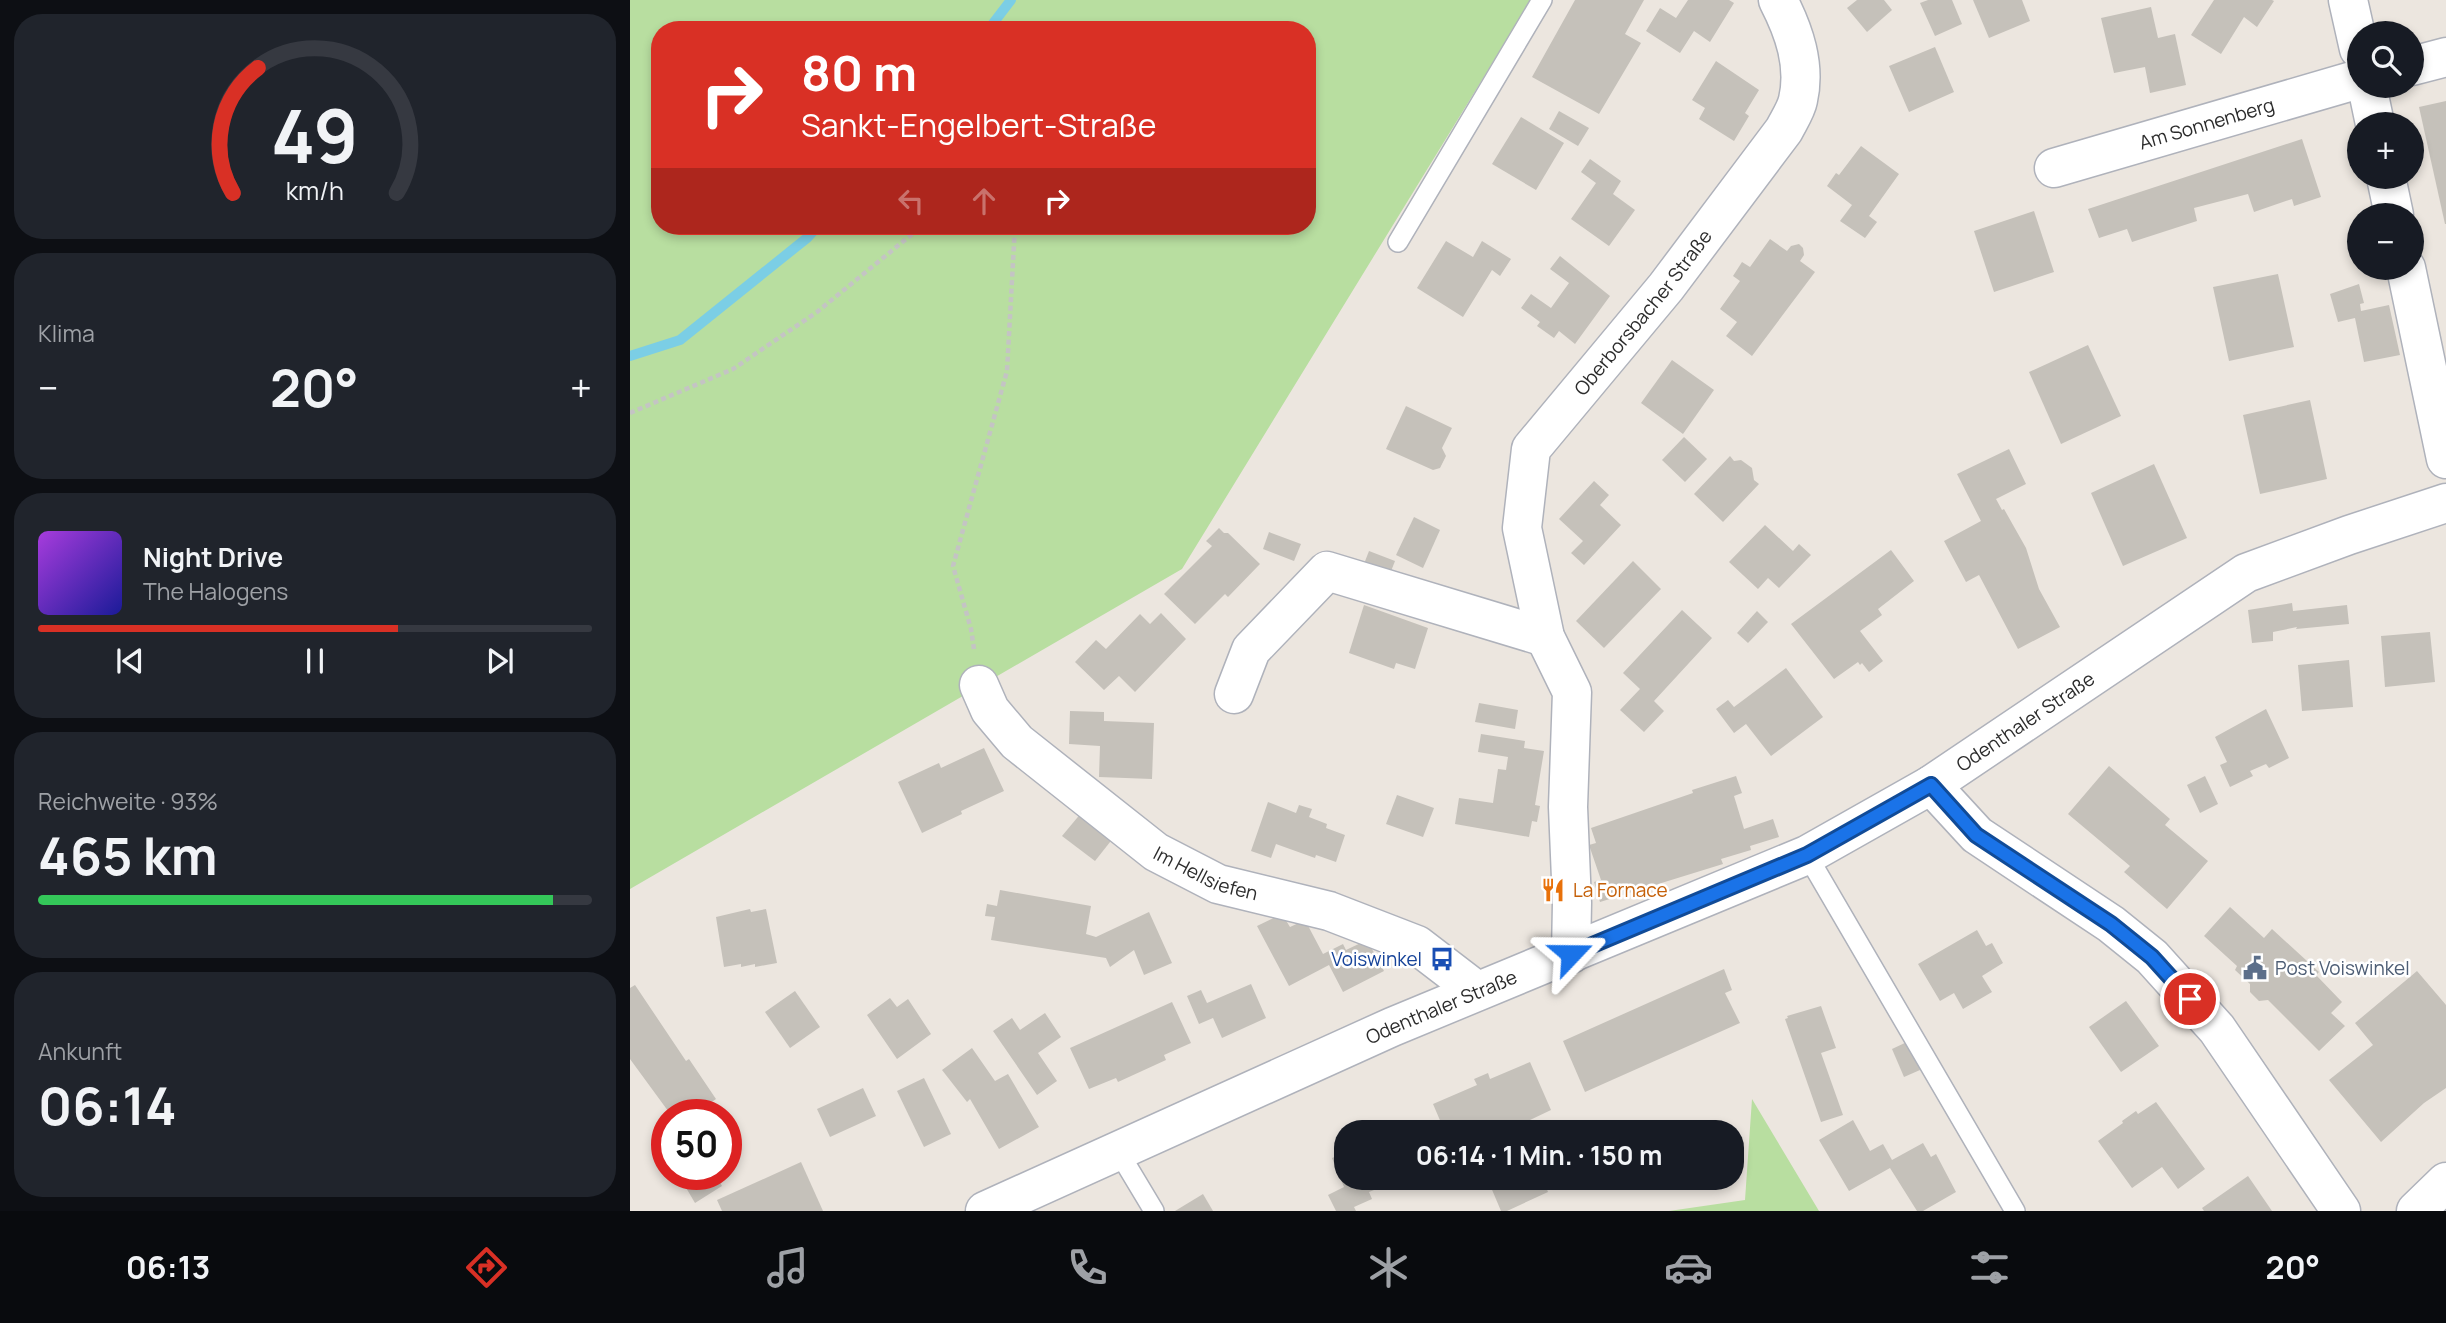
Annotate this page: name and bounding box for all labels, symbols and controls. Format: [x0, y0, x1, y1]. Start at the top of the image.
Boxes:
map controls [2347, 21, 2424, 280]
button: search [2347, 21, 2424, 98]
text: 80 m [801, 39, 917, 106]
icon: right [686, 49, 777, 140]
text: 49 [271, 85, 359, 185]
street label: Am Sonnenberg [2136, 91, 2277, 156]
text: Sankt-Engelbert-Straße [801, 103, 1157, 147]
button: + [2347, 112, 2424, 189]
text: km/h [286, 173, 344, 208]
icon: left [892, 182, 930, 220]
icon: ahead [965, 182, 1003, 220]
icon: right [1038, 182, 1076, 220]
button: − [2347, 203, 2424, 280]
street label: Oberborsbacher Straße [1568, 224, 1718, 401]
text: Klima [38, 317, 95, 349]
text: 20° [270, 352, 359, 423]
text: − [38, 361, 59, 413]
text: + [570, 361, 592, 413]
text: Night Drive [143, 539, 283, 575]
text: The Halogens [143, 575, 288, 607]
icon: previous [111, 642, 149, 680]
icon: pause [296, 642, 334, 680]
icon: next [481, 642, 519, 680]
street label: Odenthaler Straße [1951, 666, 2100, 777]
text: Reichweite · 93% [38, 785, 218, 817]
text: 465 km [38, 820, 218, 891]
street label: Im Hellsiefen [1149, 840, 1260, 906]
restaurant icon: La Fornace [1539, 876, 1567, 904]
place label: La Fornace [1573, 877, 1668, 903]
position arrow [1534, 917, 1608, 991]
bus stop icon: Voiswinkel [1428, 945, 1456, 973]
place label: Voiswinkel [1331, 946, 1422, 972]
public building icon: Post Voiswinkel [2241, 954, 2269, 982]
place label: Post Voiswinkel [2275, 955, 2410, 981]
street label: Odenthaler Straße [1362, 964, 1521, 1050]
pin [2160, 969, 2220, 1029]
icon: arrive [2171, 980, 2209, 1018]
text: Ankunft [38, 1035, 122, 1067]
text: 06:14 [38, 1070, 177, 1141]
speed limit sign: 50 [651, 1099, 742, 1190]
text: 06:14 · 1 Min. · 150 m [1416, 1137, 1662, 1173]
icon: directions [462, 1243, 511, 1292]
icon: music [763, 1243, 812, 1292]
icon: phone [1063, 1243, 1112, 1292]
icon: climate [1364, 1243, 1413, 1292]
icon: car [1664, 1243, 1713, 1292]
icon: filters [1965, 1243, 2014, 1292]
text: 06:13 [126, 1245, 210, 1289]
text: 20° [2266, 1245, 2320, 1289]

